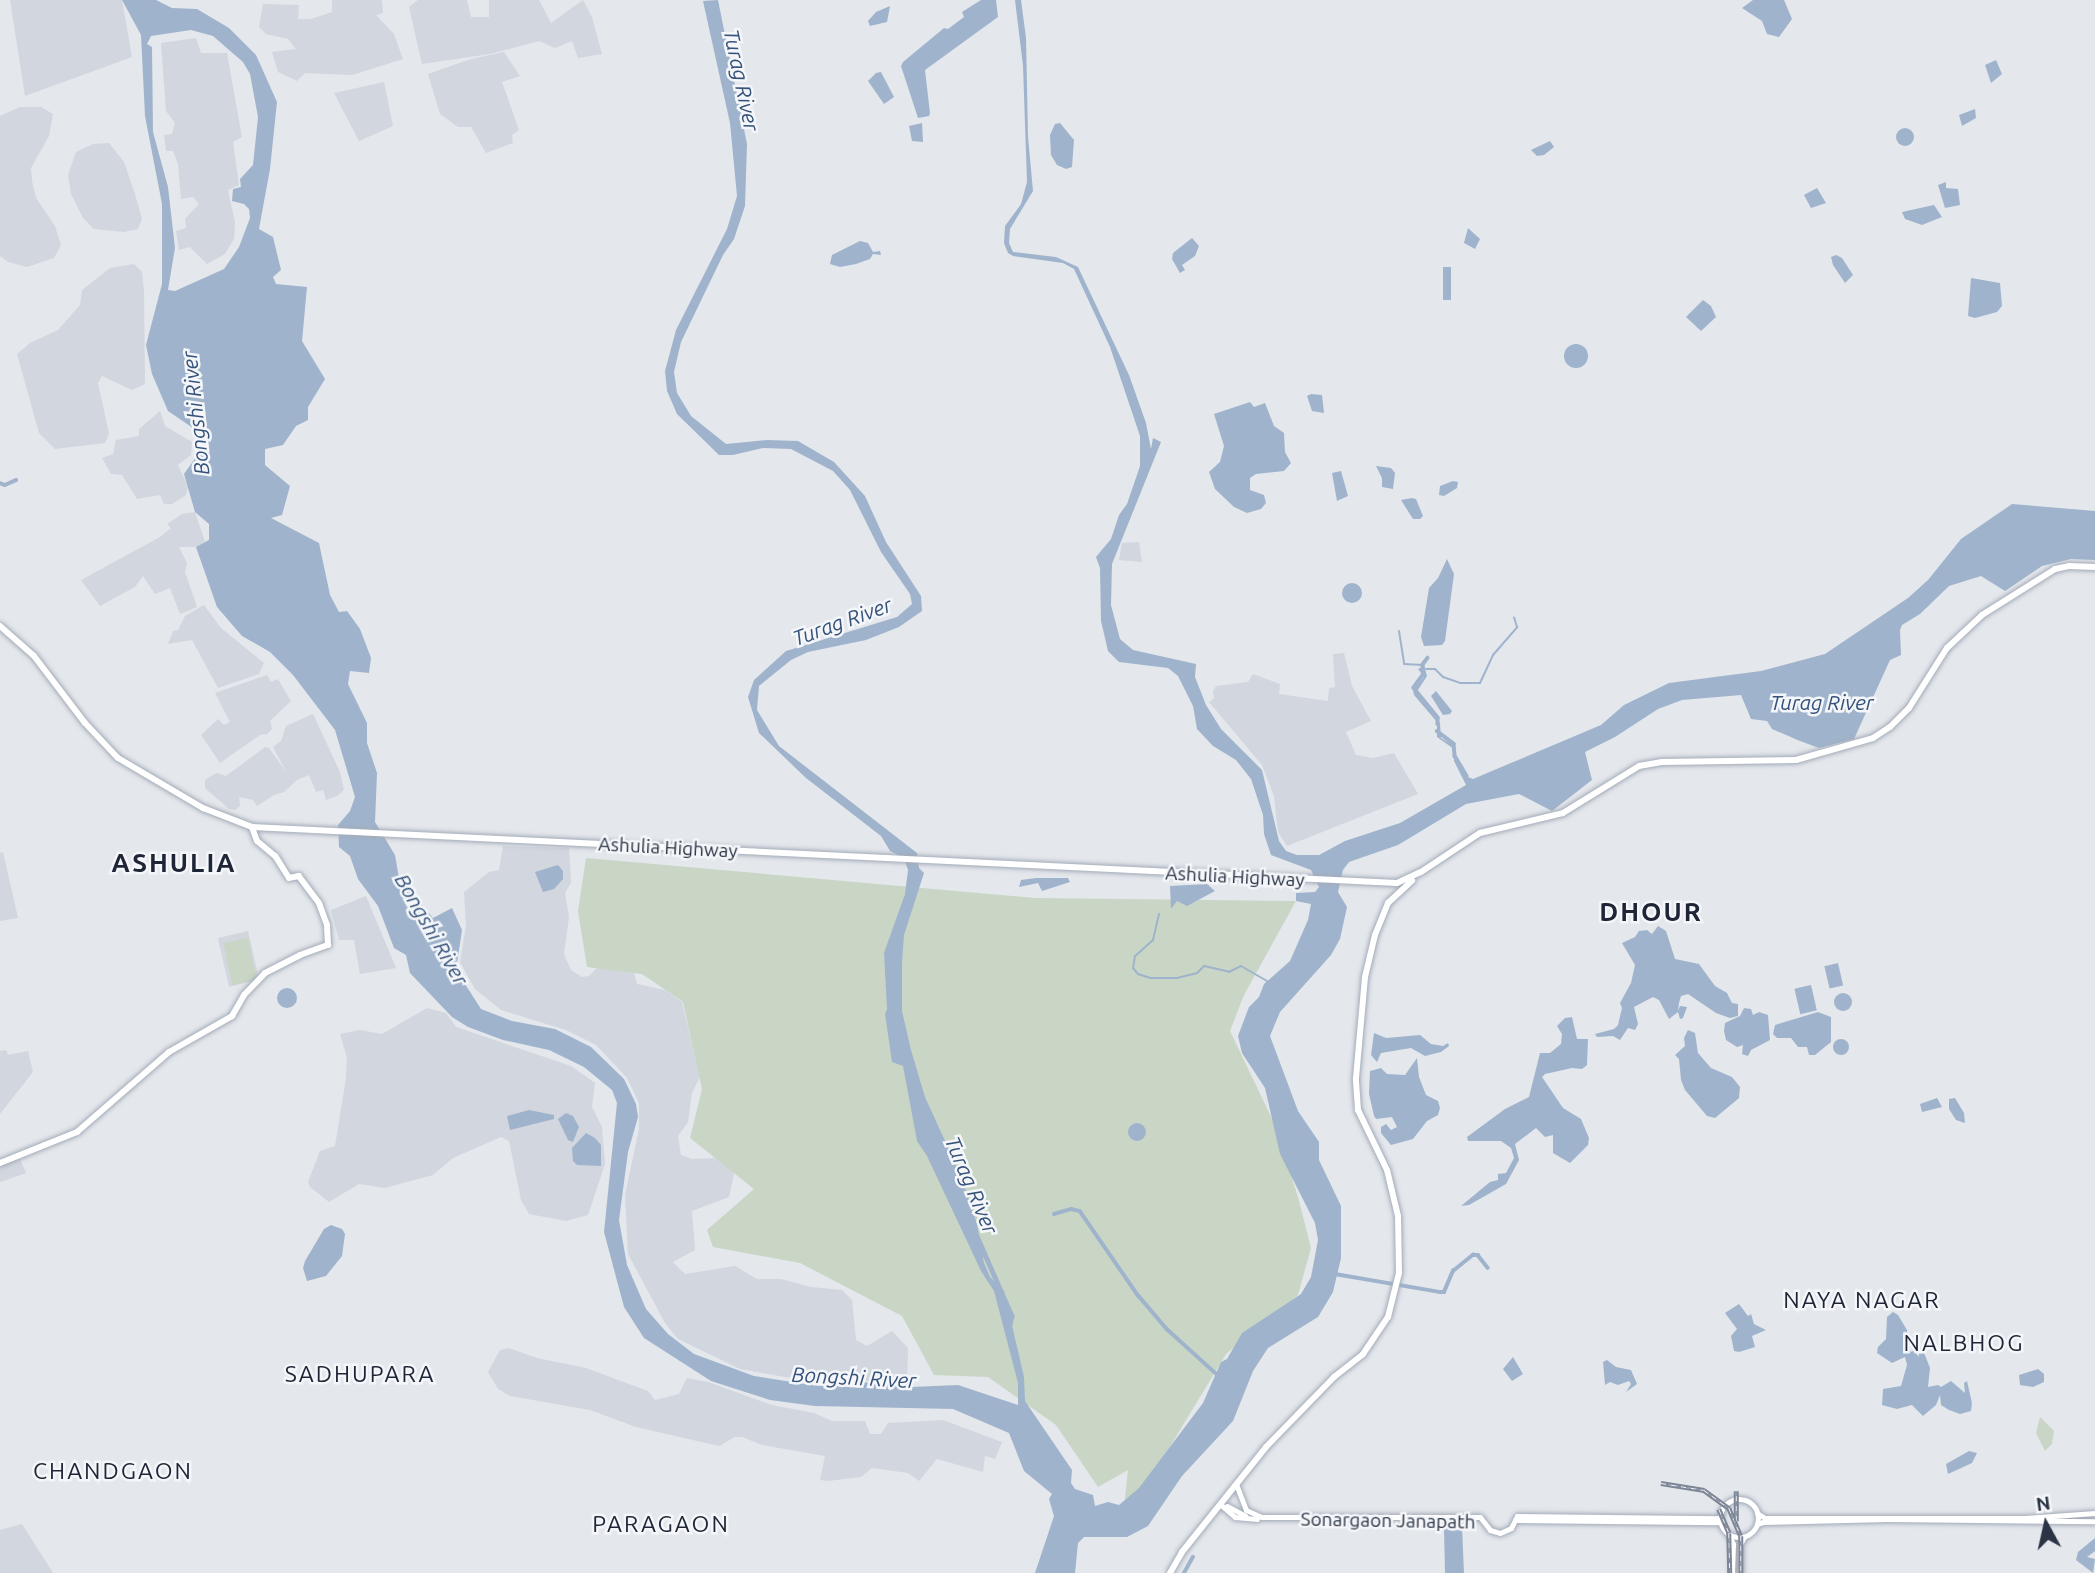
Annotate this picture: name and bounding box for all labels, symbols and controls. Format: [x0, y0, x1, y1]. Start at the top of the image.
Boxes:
water label: Turag River [719, 27, 765, 133]
water label: Bongshi River [176, 350, 214, 476]
water label: Turag River [789, 591, 895, 651]
water label: Turag River [1770, 689, 1874, 715]
street label: Ashulia Highway [598, 833, 738, 863]
district label: ASHULIA [112, 847, 236, 879]
street label: Ashulia Highway [1165, 862, 1305, 892]
water label: Bongshi River [390, 869, 474, 989]
district label: DHOUR [1600, 896, 1702, 928]
water label: Turag River [940, 1132, 1004, 1238]
district label: NAYA NAGAR [1785, 1286, 1939, 1314]
district label: NALBHOG [1904, 1329, 2024, 1357]
district label: SADHUPARA [286, 1360, 434, 1388]
water label: Bongshi River [791, 1361, 917, 1393]
district label: CHANDGAON [34, 1457, 192, 1485]
north arrow [2011, 1489, 2081, 1559]
text: N [2035, 1491, 2052, 1515]
street label: Sonargaon Janapath [1300, 1508, 1476, 1534]
district label: PARAGAON [593, 1510, 729, 1538]

